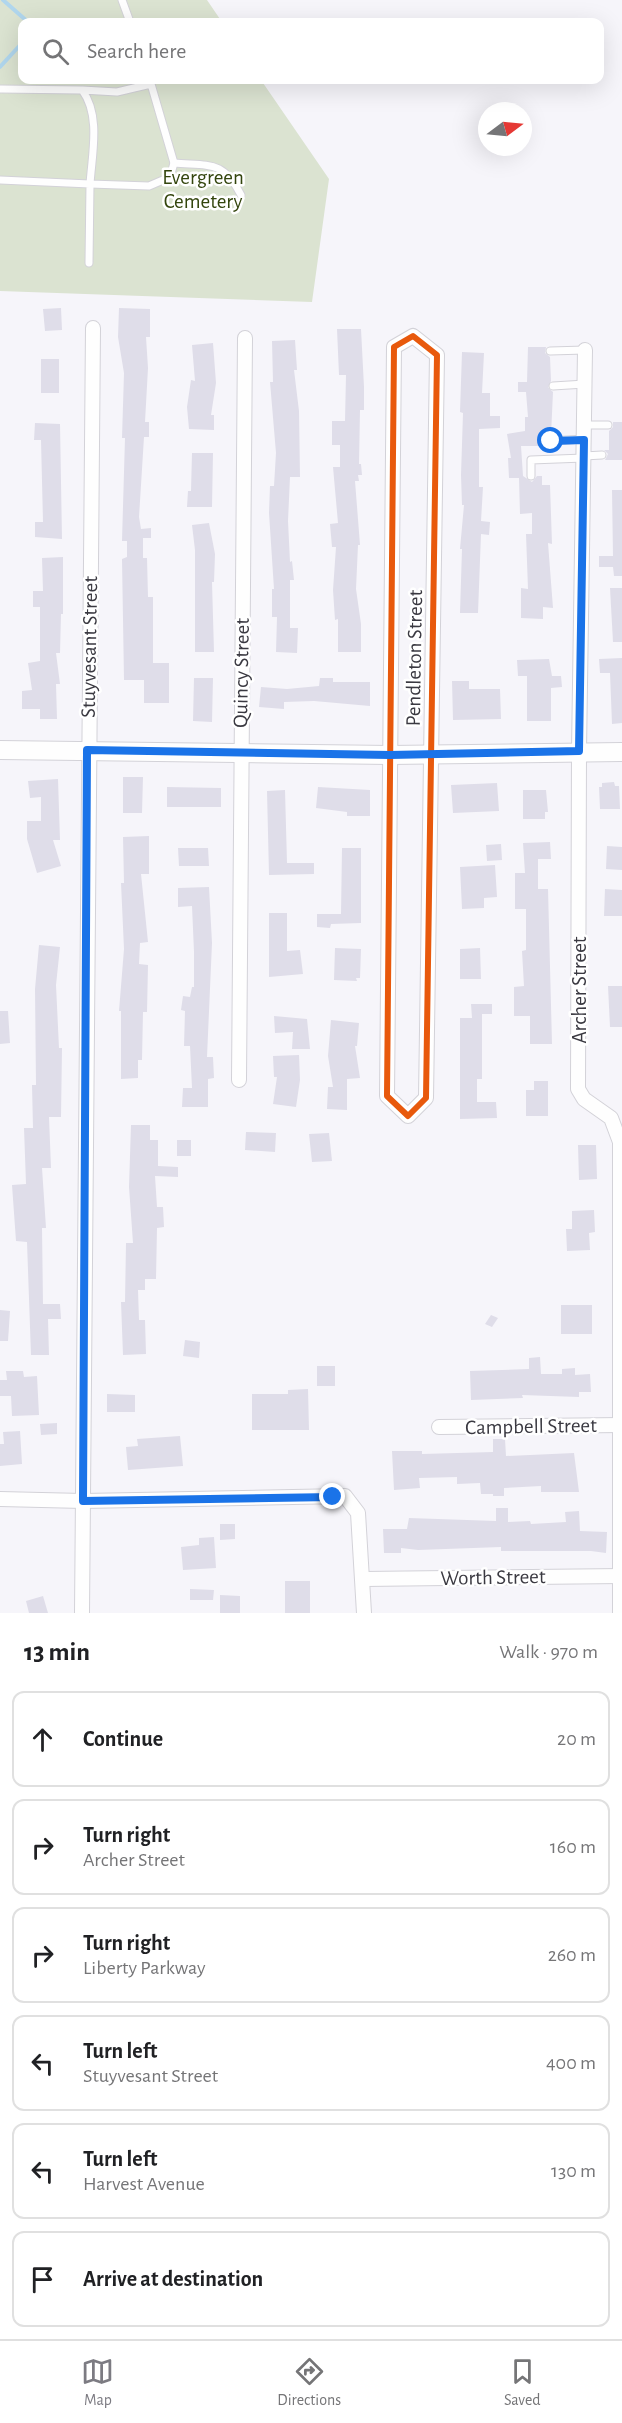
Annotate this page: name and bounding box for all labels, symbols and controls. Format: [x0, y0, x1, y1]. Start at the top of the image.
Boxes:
search box [18, 18, 604, 84]
icon: search [39, 35, 72, 68]
text: Search here [87, 40, 186, 62]
north arrow [478, 102, 532, 156]
park label: Evergreen Cemetery [162, 167, 244, 212]
route start [537, 427, 563, 453]
street label: Stuyvesant Street [78, 576, 101, 718]
street label: Pendleton Street [403, 589, 426, 726]
street label: Quincy Street [230, 618, 253, 728]
street label: Archer Street [569, 936, 590, 1044]
street label: Campbell Street [465, 1415, 597, 1438]
route end [319, 1483, 345, 1509]
street label: Worth Street [440, 1566, 546, 1589]
text: 13 min [24, 1639, 90, 1665]
text: Walk · 970 m [499, 1642, 598, 1662]
icon: ahead [26, 1723, 59, 1756]
text: Continue [83, 1728, 163, 1750]
text: 20 m [557, 1729, 596, 1749]
text: Turn right [83, 1824, 170, 1846]
icon: right [26, 1831, 59, 1864]
text: 160 m [550, 1837, 596, 1857]
text: Archer Street [83, 1850, 185, 1870]
text: Turn right [83, 1932, 170, 1954]
icon: right [26, 1939, 59, 1972]
text: 260 m [548, 1945, 596, 1965]
text: Liberty Parkway [83, 1958, 206, 1978]
text: Turn left [83, 2040, 157, 2062]
icon: left [26, 2047, 59, 2080]
text: 400 m [546, 2053, 596, 2073]
text: Stuyvesant Street [83, 2066, 218, 2086]
text: Turn left [83, 2148, 157, 2170]
icon: left [26, 2155, 59, 2188]
text: 130 m [551, 2161, 596, 2181]
text: Harvest Avenue [83, 2174, 205, 2194]
icon: arrive [26, 2263, 59, 2296]
text: Arrive at destination [83, 2268, 263, 2290]
tab: Map [81, 2355, 114, 2410]
tab: Directions [277, 2355, 341, 2410]
tab: Saved [504, 2355, 541, 2410]

